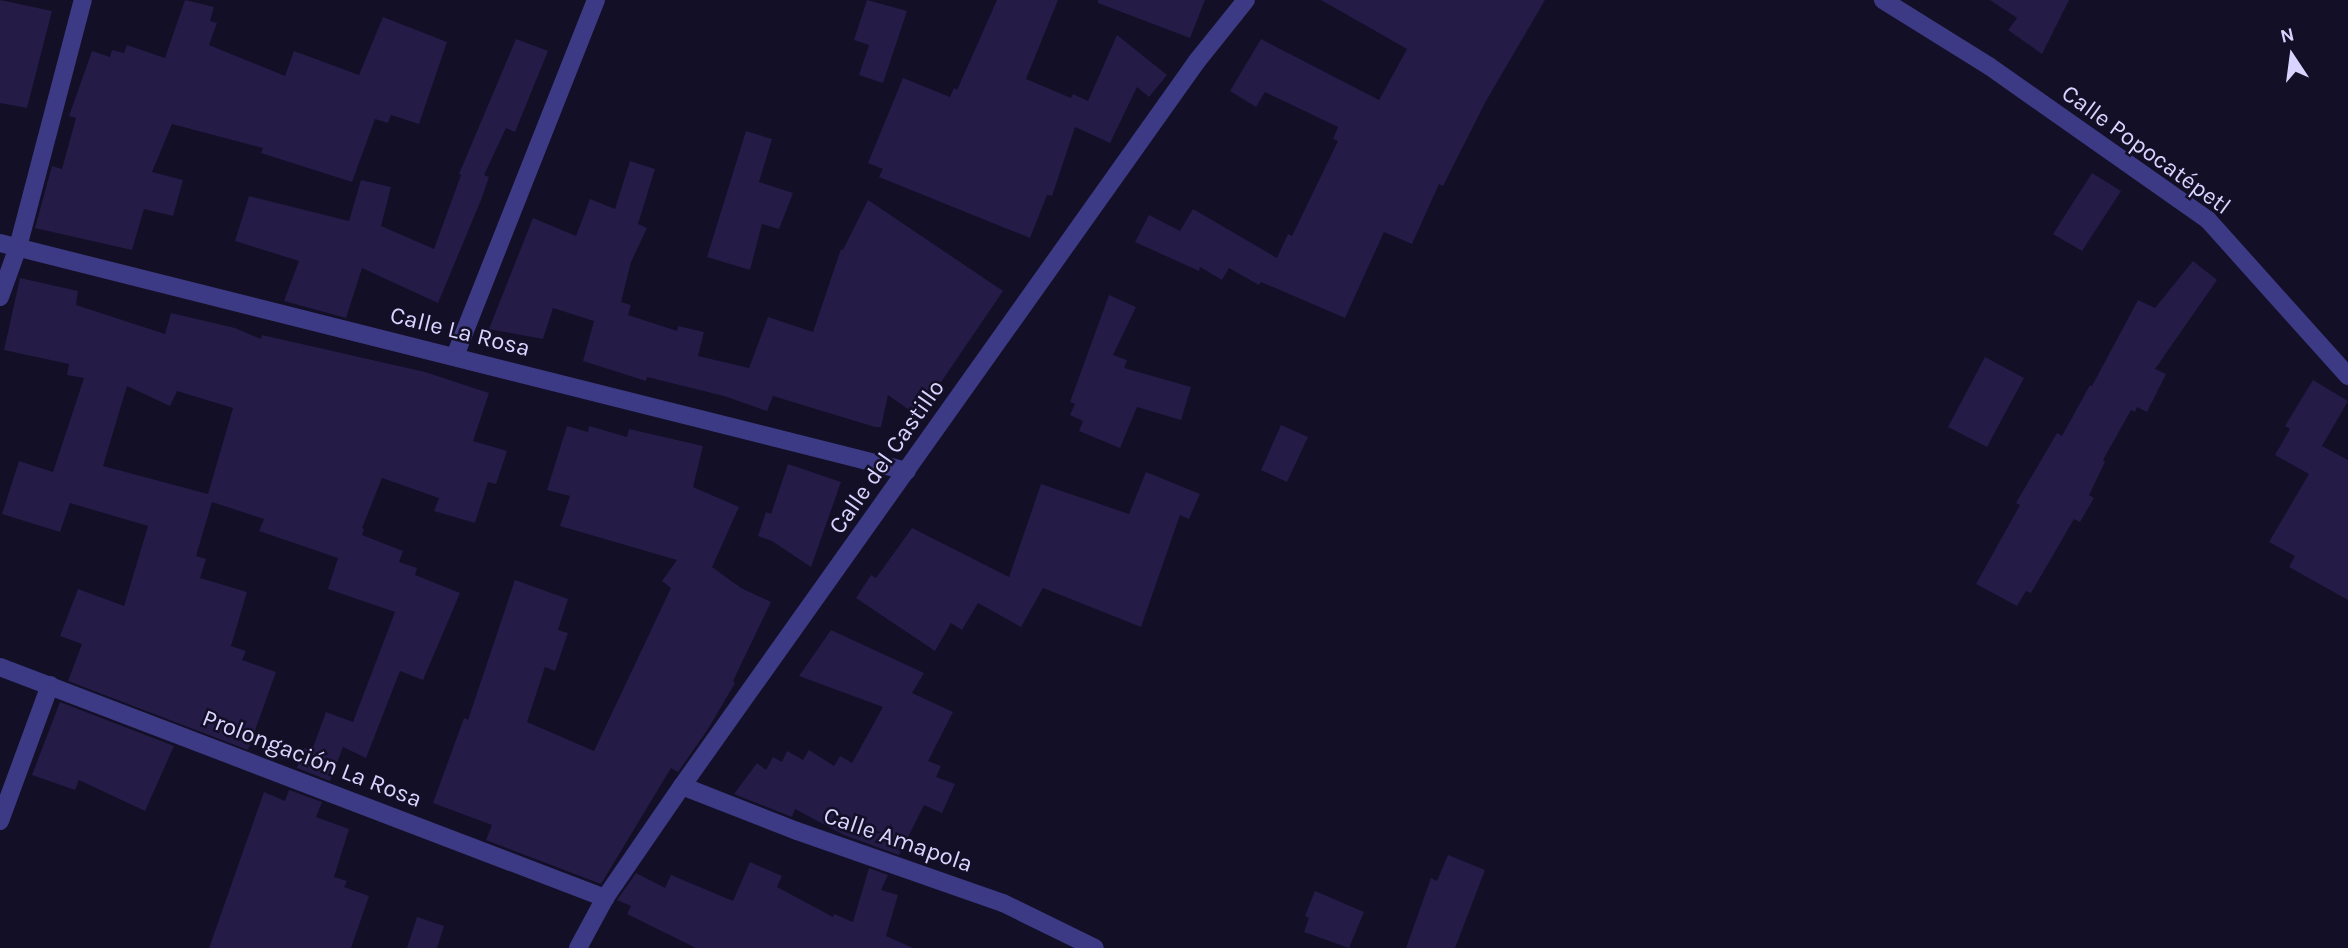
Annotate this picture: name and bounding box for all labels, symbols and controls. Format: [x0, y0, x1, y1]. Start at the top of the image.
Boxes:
north arrow [2257, 21, 2327, 91]
text: N [2278, 23, 2296, 48]
street label: Calle Popocatépetl [2056, 79, 2236, 221]
street label: Calle La Rosa [387, 301, 533, 363]
street label: Calle del Castillo [823, 374, 951, 540]
street label: Prolongación La Rosa [198, 704, 426, 814]
street label: Calle Amapola [820, 801, 976, 879]

